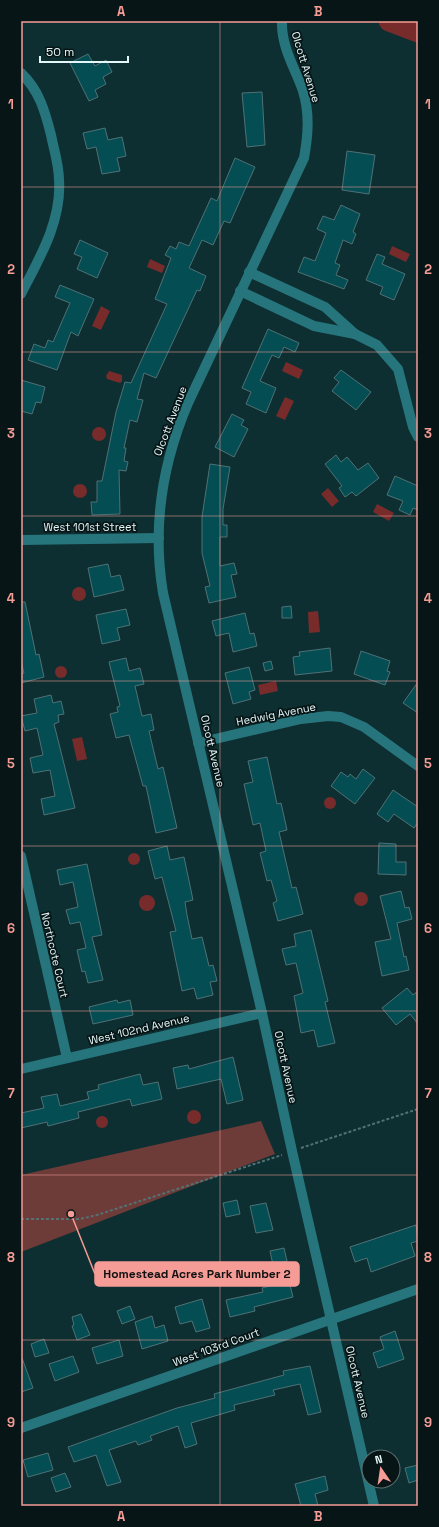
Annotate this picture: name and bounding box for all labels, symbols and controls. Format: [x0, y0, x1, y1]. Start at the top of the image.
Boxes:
text: A [117, 3, 126, 20]
text: B [314, 3, 323, 20]
street label: Olcott Avenue [289, 30, 323, 104]
scale bar [40, 38, 128, 64]
text: 50 m [46, 44, 74, 60]
text: 1 [8, 96, 14, 113]
text: 1 [425, 96, 431, 113]
text: 2 [7, 261, 15, 278]
text: 2 [424, 261, 432, 278]
street label: Olcott Avenue [150, 384, 190, 458]
text: 3 [7, 425, 15, 442]
text: 3 [424, 425, 432, 442]
street label: West 101st Street [44, 520, 136, 534]
text: 4 [7, 590, 15, 607]
text: 4 [424, 590, 432, 607]
street label: Hedwig Avenue [235, 699, 317, 729]
street label: Olcott Avenue [198, 714, 228, 788]
text: 5 [7, 755, 15, 772]
text: 5 [424, 755, 432, 772]
street label: Northcote Court [38, 911, 72, 999]
text: 6 [7, 920, 15, 937]
text: 6 [424, 920, 432, 937]
street label: West 102nd Avenue [87, 1011, 191, 1047]
street label: Olcott Avenue [272, 1030, 300, 1104]
text: 7 [7, 1085, 15, 1102]
text: 7 [424, 1085, 432, 1102]
text: 8 [7, 1249, 15, 1266]
text: 8 [424, 1249, 432, 1266]
callout: Homestead Acres Park Number 2 [95, 1262, 299, 1286]
text: Homestead Acres Park Number 2 [103, 1266, 291, 1282]
street label: West 103rd Court [171, 1325, 261, 1369]
street label: Olcott Avenue [343, 1345, 373, 1419]
text: 9 [7, 1414, 15, 1431]
text: 9 [424, 1414, 432, 1431]
north arrow [361, 1449, 401, 1489]
text: N [374, 1452, 384, 1467]
text: A [117, 1508, 126, 1525]
text: B [314, 1508, 323, 1525]

